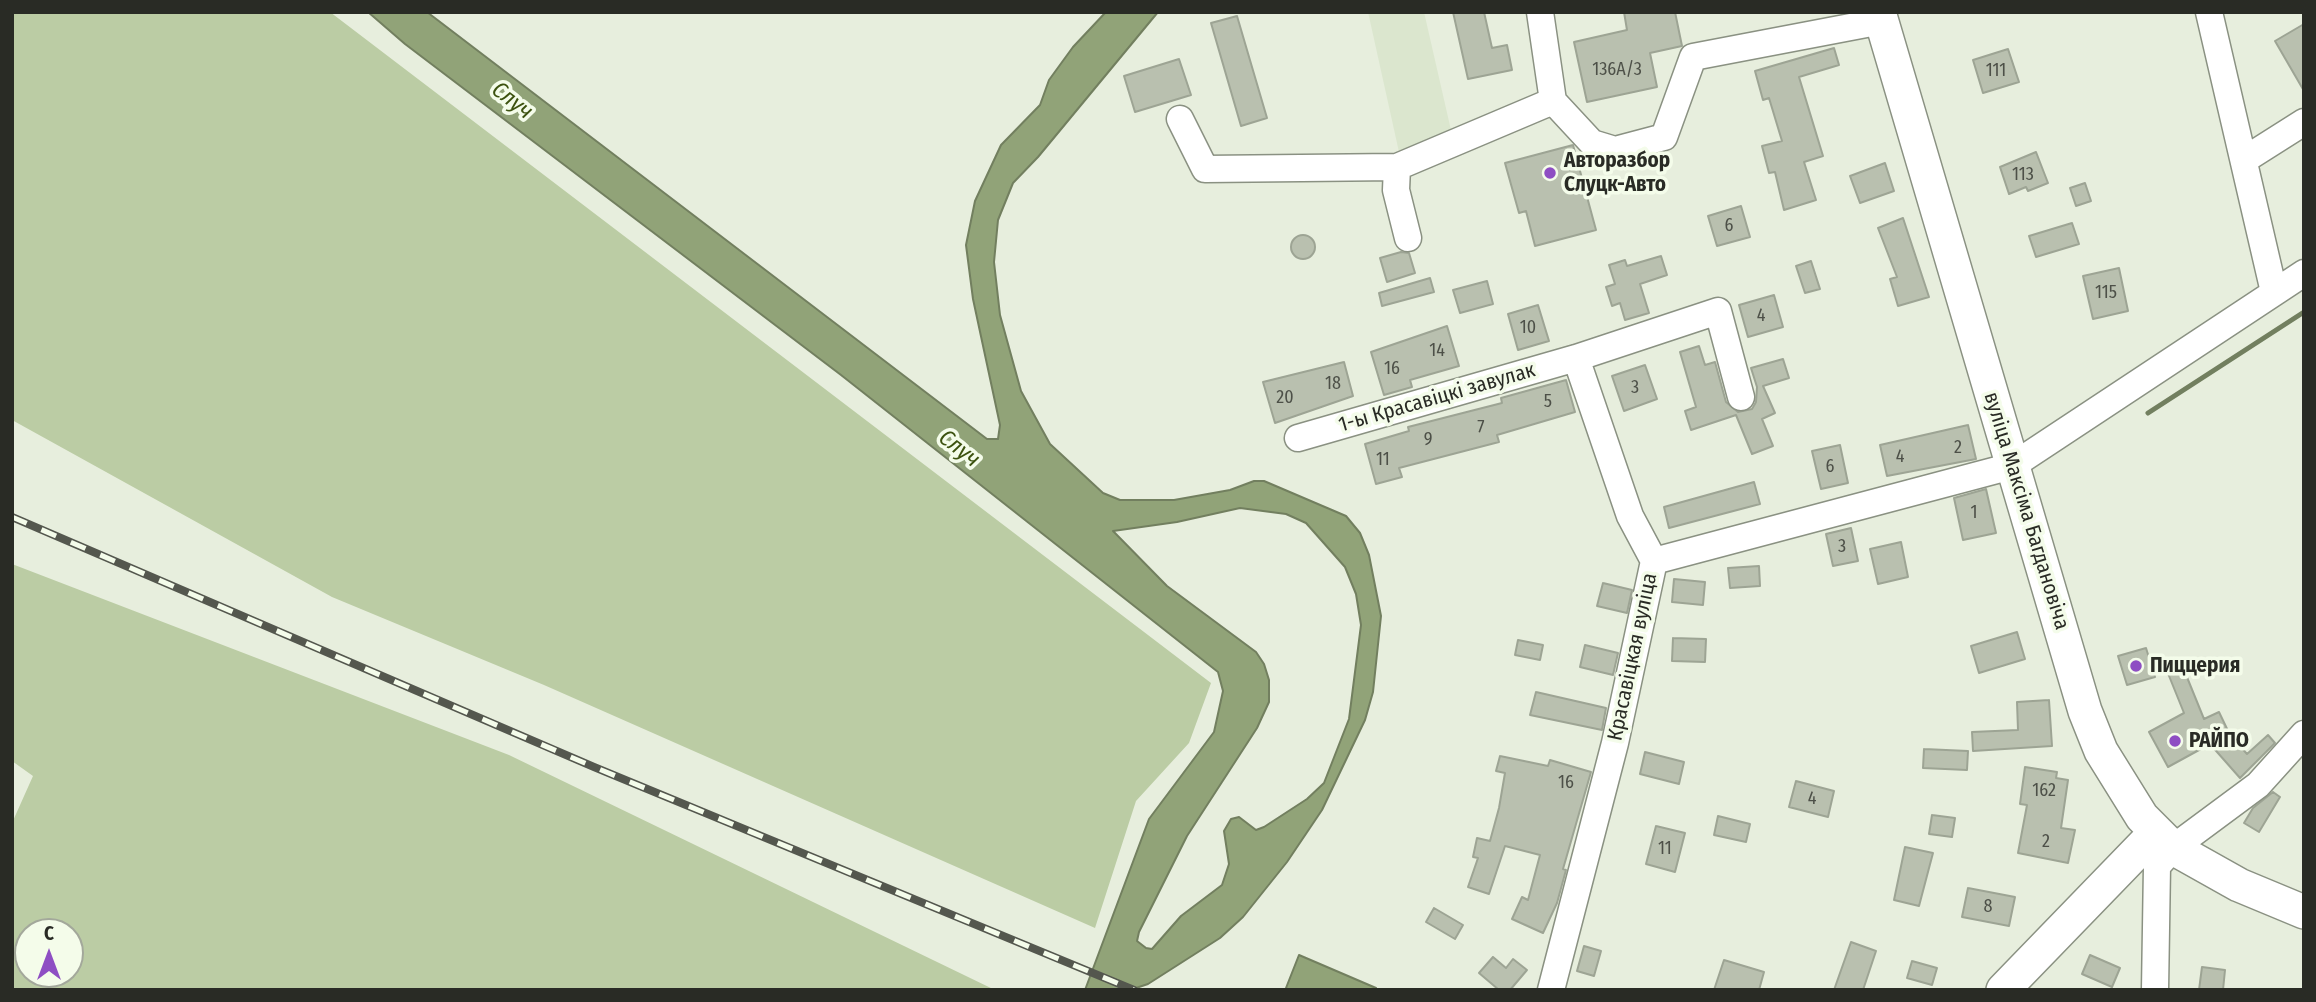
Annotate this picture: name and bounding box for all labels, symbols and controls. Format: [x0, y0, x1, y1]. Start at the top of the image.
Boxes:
house number: 136А/3 [1592, 59, 1642, 81]
house number: 111 [1986, 60, 2006, 82]
water label: Случ [486, 76, 538, 126]
place label: Авторазбор Слуцк-Авто [1564, 148, 1670, 198]
house number: 113 [2012, 164, 2034, 186]
marker: Авторазбор Слуцк-Авто [1542, 165, 1558, 181]
house number: 6 [1725, 215, 1733, 237]
house number: 115 [2095, 282, 2117, 304]
house number: 4 [1757, 305, 1765, 327]
house number: 10 [1520, 317, 1536, 339]
house number: 14 [1429, 340, 1445, 362]
street label: 1-ы Красавіцкі завулак [1336, 358, 1538, 438]
house number: 16 [1384, 358, 1400, 380]
house number: 18 [1325, 373, 1341, 395]
house number: 3 [1631, 377, 1639, 399]
house number: 20 [1276, 387, 1294, 409]
street label: вуліца Максіма Багдановіча [1978, 389, 2074, 633]
house number: 5 [1544, 391, 1552, 413]
house number: 7 [1477, 417, 1485, 439]
water label: Случ [933, 424, 985, 474]
house number: 9 [1424, 429, 1432, 451]
house number: 2 [1954, 437, 1962, 459]
house number: 4 [1896, 446, 1904, 468]
house number: 11 [1376, 449, 1390, 471]
house number: 6 [1826, 456, 1834, 478]
house number: 1 [1970, 502, 1978, 524]
house number: 3 [1838, 536, 1846, 558]
street label: Красавіцкая вуліца [1603, 571, 1663, 743]
place label: Пиццерия [2150, 653, 2240, 679]
marker: Пиццерия [2128, 658, 2144, 674]
place label: РАЙПО [2189, 728, 2249, 754]
marker: РАЙПО [2167, 733, 2183, 749]
house number: 16 [1558, 772, 1574, 794]
house number: 162 [2032, 780, 2056, 802]
house number: 4 [1808, 788, 1816, 810]
house number: 2 [2042, 831, 2050, 853]
house number: 11 [1658, 838, 1672, 860]
house number: 8 [1984, 896, 1992, 918]
north arrow [14, 918, 84, 988]
text: С [44, 922, 54, 945]

